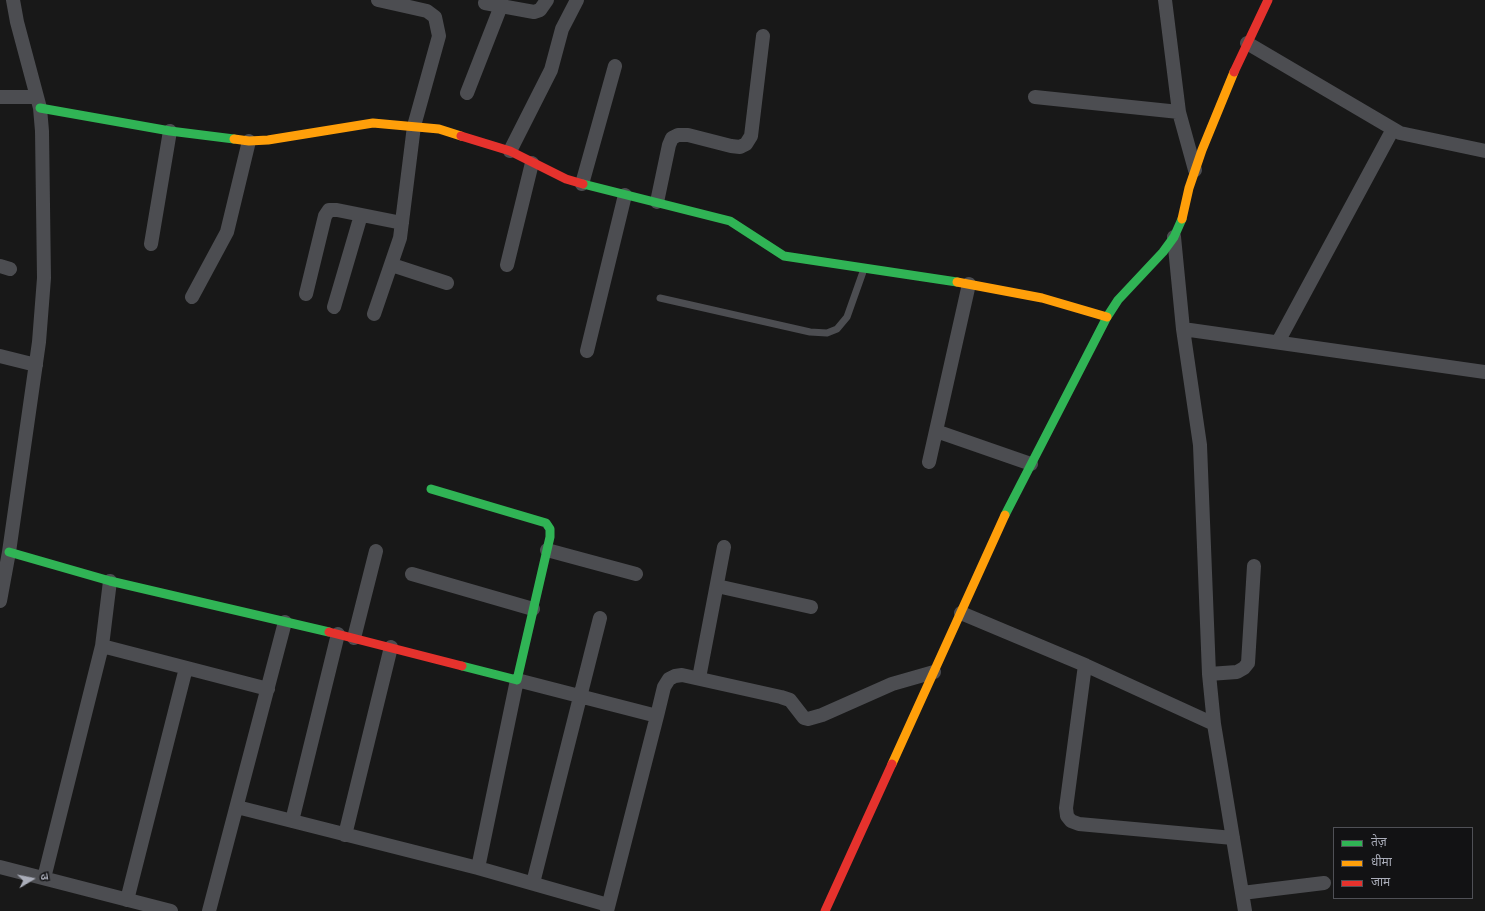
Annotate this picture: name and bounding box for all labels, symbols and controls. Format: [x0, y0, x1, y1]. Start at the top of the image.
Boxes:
legend [1333, 827, 1473, 899]
text: तेज़ [1371, 835, 1387, 849]
text: धीमा [1371, 855, 1392, 869]
north arrow [12, 859, 52, 899]
text: उ [37, 873, 51, 881]
text: जाम [1371, 875, 1390, 889]

